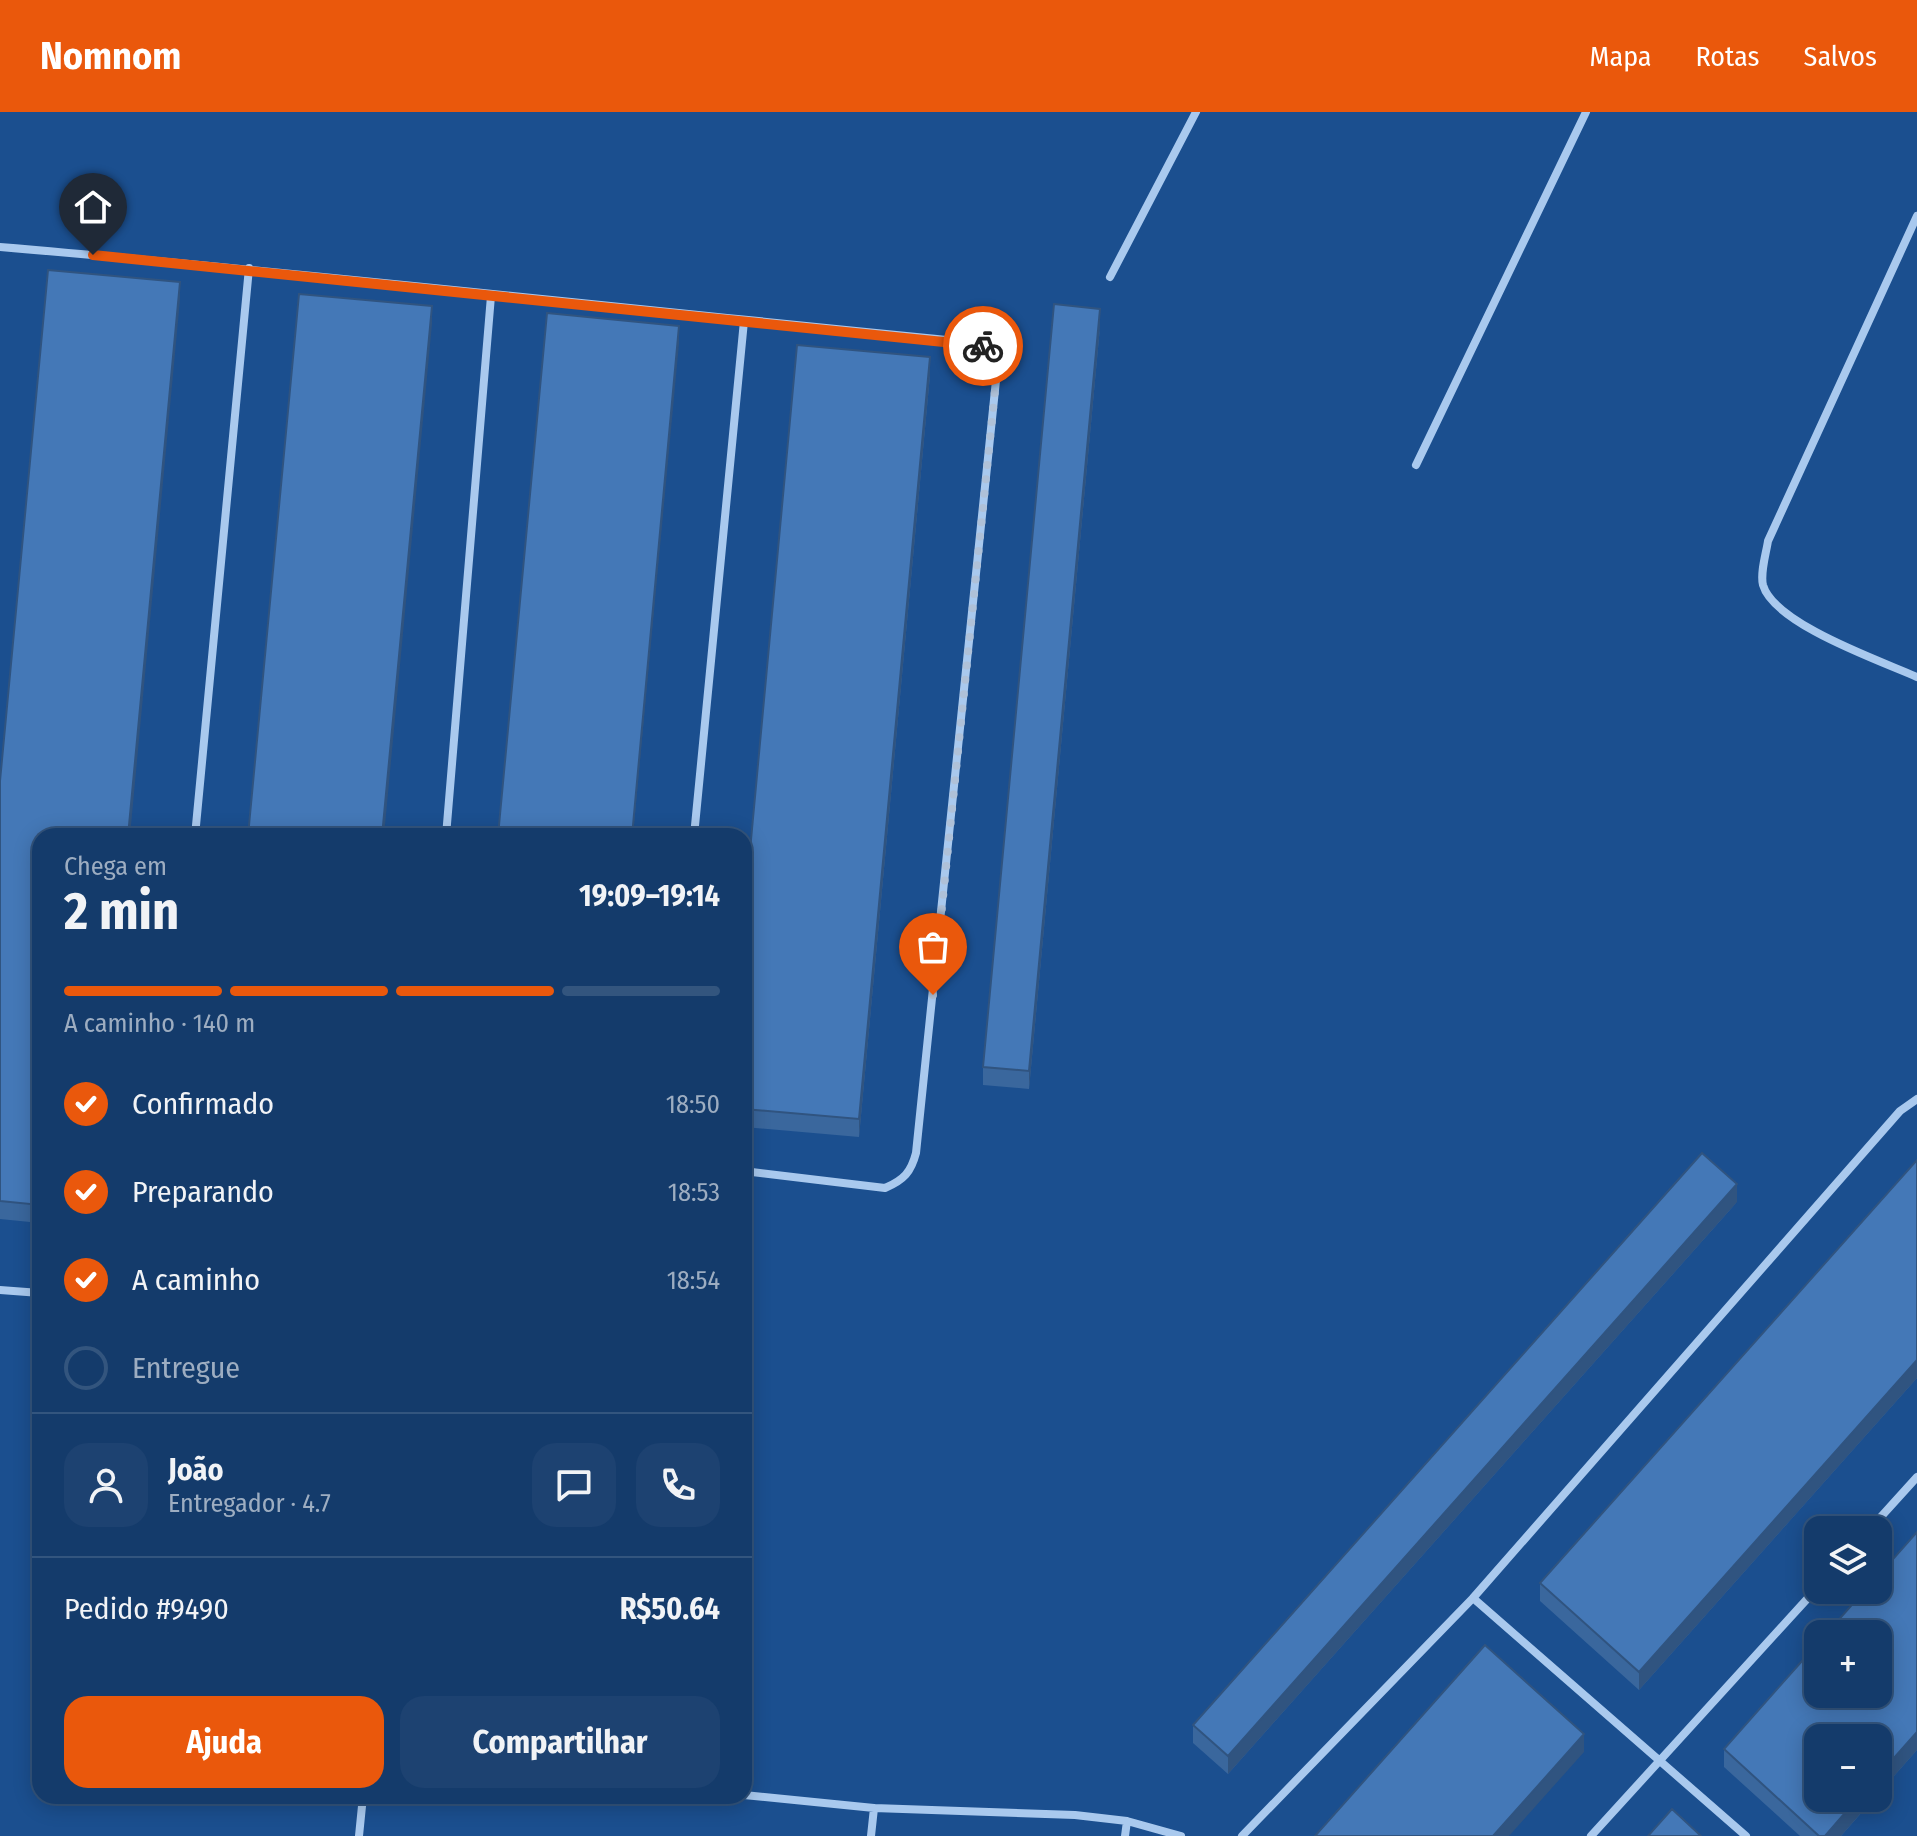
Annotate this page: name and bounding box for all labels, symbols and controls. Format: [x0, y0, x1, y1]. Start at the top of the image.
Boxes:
text: Nomnom [40, 33, 181, 79]
text: Mapa [1590, 40, 1652, 73]
text: Rotas [1696, 40, 1760, 73]
text: Salvos [1804, 40, 1877, 73]
pin [59, 173, 127, 255]
icon: home [71, 185, 115, 229]
courier [943, 306, 1023, 386]
icon: bike [961, 324, 1005, 368]
text: Chega em [64, 851, 167, 882]
text: 19:09–19:14 [579, 878, 720, 914]
text: 2 min [64, 880, 179, 943]
pin [899, 913, 967, 995]
icon: bag [911, 925, 955, 969]
text: A caminho · 140 m [64, 1008, 255, 1039]
icon: check [64, 1082, 108, 1126]
text: Confirmado [132, 1086, 274, 1122]
text: 18:50 [666, 1089, 720, 1120]
icon: check [64, 1170, 108, 1214]
text: Preparando [132, 1174, 274, 1210]
text: 18:53 [668, 1177, 720, 1208]
icon: check [64, 1258, 108, 1302]
text: A caminho [132, 1262, 260, 1298]
text: 18:54 [667, 1265, 720, 1296]
text: Entregue [132, 1350, 240, 1386]
button: person [64, 1443, 148, 1527]
button: chat [532, 1443, 616, 1527]
button: phone [636, 1443, 720, 1527]
text: João [168, 1452, 223, 1488]
text: Entregador · 4.7 [168, 1488, 331, 1519]
map controls [1804, 1516, 1892, 1812]
button: layers [1804, 1516, 1892, 1604]
text: Pedido #9490 [64, 1591, 229, 1627]
text: R$50.64 [620, 1591, 720, 1627]
button: + [1804, 1620, 1892, 1708]
button: Ajuda [64, 1696, 384, 1788]
button: Compartilhar [400, 1696, 720, 1788]
button: − [1804, 1724, 1892, 1812]

